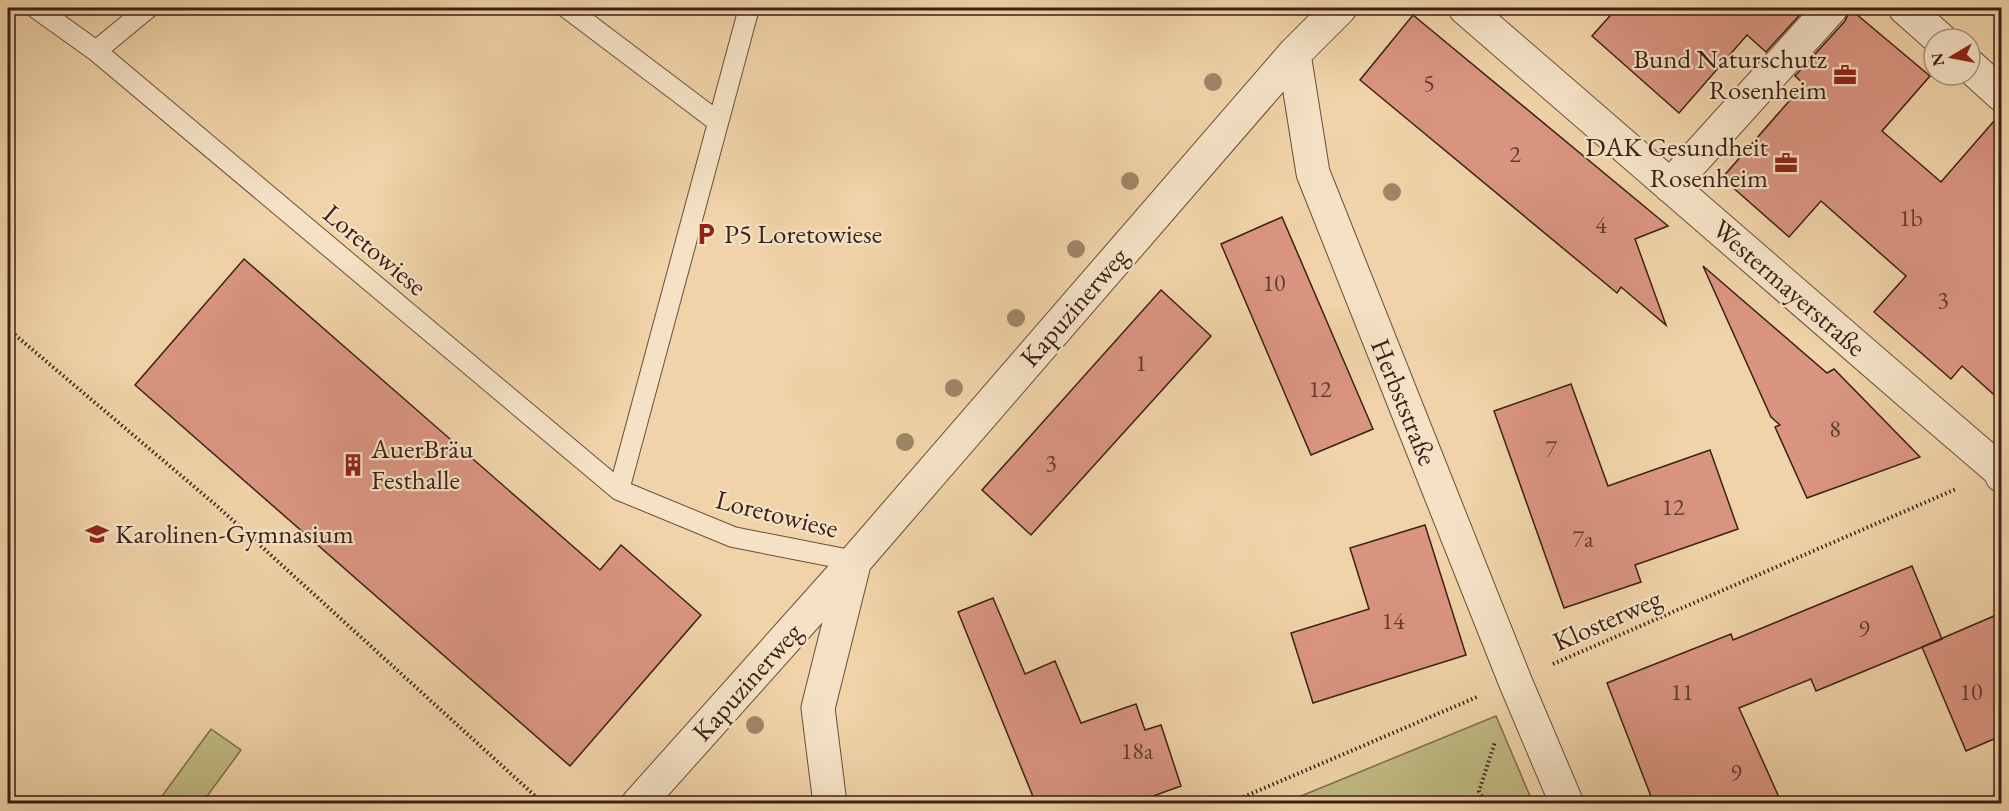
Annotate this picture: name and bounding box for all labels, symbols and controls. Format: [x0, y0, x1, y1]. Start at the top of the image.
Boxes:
north arrow [1922, 27, 1982, 87]
place label: Bund Naturschutz Rosenheim [1633, 41, 1828, 107]
text: N [1926, 51, 1949, 68]
office icon: Bund Naturschutz Rosenheim [1832, 62, 1858, 88]
house number: 5 [1423, 67, 1435, 98]
place label: DAK Gesundheit Rosenheim [1585, 129, 1769, 195]
house number: 2 [1509, 138, 1521, 169]
office icon: DAK Gesundheit Rosenheim [1773, 150, 1799, 176]
street label: Loretowiese [316, 196, 434, 303]
house number: 1b [1899, 202, 1923, 233]
house number: 4 [1595, 209, 1607, 240]
street label: Westermayerstraße [1705, 211, 1874, 364]
place label: P5 Loretowiese [724, 216, 882, 251]
parking icon: P5 Loretowiese [693, 221, 719, 247]
street label: Kapuzinerweg [1012, 239, 1136, 374]
house number: 10 [1262, 267, 1286, 298]
house number: 3 [1937, 284, 1949, 315]
street label: Herbststraße [1363, 333, 1446, 470]
house number: 1 [1135, 347, 1147, 378]
house number: 12 [1308, 373, 1332, 404]
house number: 8 [1829, 413, 1841, 444]
place label: AuerBräu Festhalle [370, 431, 473, 497]
house number: 7 [1545, 433, 1557, 464]
house number: 3 [1045, 447, 1057, 478]
building icon: AuerBräu Festhalle [340, 452, 366, 478]
street label: Loretowiese [712, 481, 842, 546]
house number: 12 [1661, 491, 1685, 522]
place label: Karolinen-Gymnasium [115, 516, 354, 551]
school or university icon: Karolinen-Gymnasium [84, 521, 110, 547]
house number: 7a [1572, 523, 1594, 554]
street label: Klosterweg [1547, 580, 1667, 659]
house number: 14 [1381, 605, 1405, 636]
house number: 9 [1858, 613, 1870, 644]
street label: Kapuzinerweg [684, 615, 809, 748]
house number: 11 [1670, 676, 1694, 707]
house number: 10 [1959, 676, 1983, 707]
house number: 18a [1121, 735, 1154, 766]
house number: 9 [1730, 757, 1742, 788]

